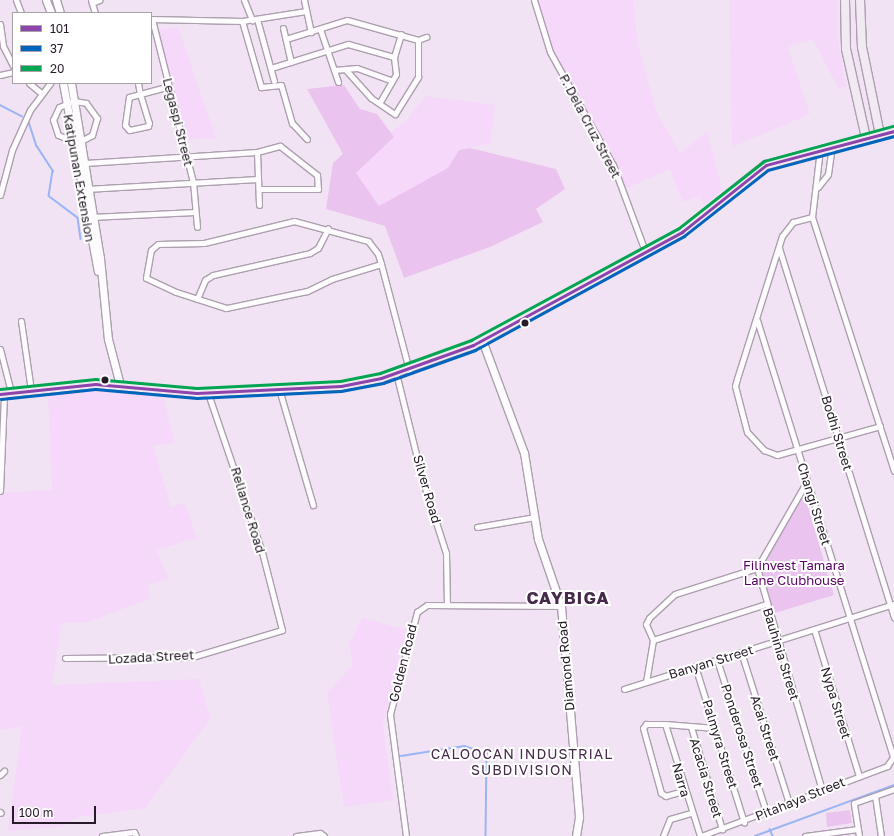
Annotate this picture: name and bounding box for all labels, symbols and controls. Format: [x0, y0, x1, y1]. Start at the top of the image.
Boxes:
legend [12, 12, 152, 84]
text: 101 [50, 21, 69, 36]
text: 37 [50, 41, 63, 56]
text: 20 [50, 61, 64, 76]
street label: P. Dela Cruz Street [556, 71, 624, 181]
street label: Legaspi Street [160, 76, 196, 168]
street label: Katipunan Extension [60, 113, 98, 243]
unlabelled marker [520, 318, 530, 328]
unlabelled marker [100, 375, 110, 385]
street label: Bodhi Street [818, 394, 856, 472]
street label: Silver Road [410, 453, 444, 525]
street label: Changi Street [794, 461, 834, 547]
street label: Reliance Road [228, 465, 268, 555]
park label: Filinvest Tamara Lane Clubhouse [743, 558, 845, 589]
district label: CAYBIGA [526, 588, 610, 608]
street label: Bauhinia Street [760, 606, 802, 702]
street label: Diamond Road [554, 620, 578, 712]
street label: Golden Road [386, 622, 420, 704]
street label: Banyan Street [667, 642, 755, 682]
street label: Lozada Street [108, 647, 194, 667]
street label: Nypa Street [818, 665, 854, 741]
street label: Ponderosa Street [718, 682, 766, 790]
street label: Acai Street [747, 693, 783, 763]
street label: Palmyra Street [699, 698, 741, 790]
street label: Acacia Street [686, 736, 726, 820]
district label: CALOOCAN INDUSTRIAL SUBDIVISION [431, 746, 613, 778]
street label: Narra [669, 761, 693, 799]
street label: Pitahaya Street [753, 774, 847, 824]
scale bar [14, 798, 98, 824]
text: 100 m [19, 805, 53, 820]

